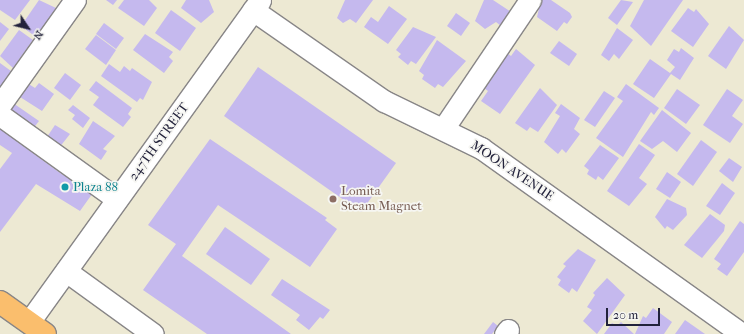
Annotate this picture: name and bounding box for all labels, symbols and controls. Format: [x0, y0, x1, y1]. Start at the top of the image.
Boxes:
north arrow [8, 8, 48, 48]
text: N [31, 28, 46, 42]
street label: 247TH STREET [126, 100, 192, 184]
street label: MOON AVENUE [468, 137, 556, 205]
place label: Plaza 88 [73, 179, 118, 195]
marker: Plaza 88 [60, 182, 70, 192]
place label: Lomita Steam Magnet [341, 184, 422, 215]
marker: Lomita Steam Magnet [328, 194, 338, 204]
scale bar [608, 300, 662, 326]
text: 20 m [613, 308, 638, 322]

